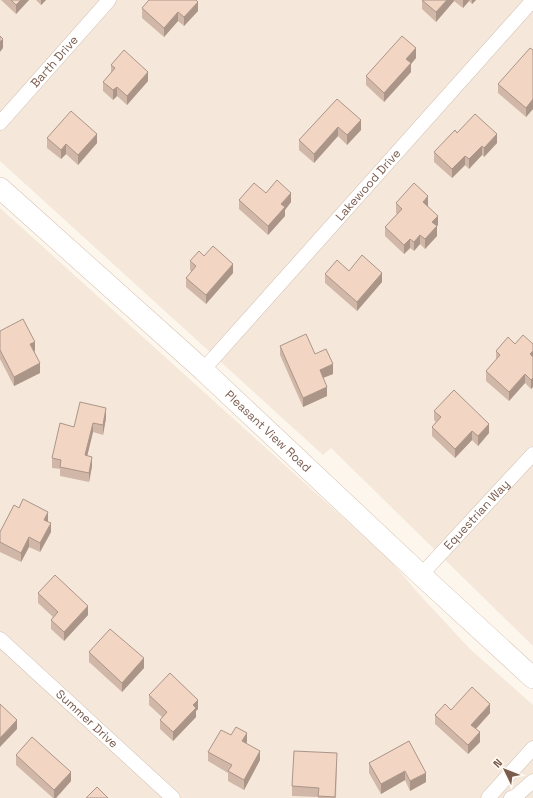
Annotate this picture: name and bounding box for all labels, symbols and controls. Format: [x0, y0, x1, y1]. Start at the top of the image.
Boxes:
street label: Barth Drive [27, 32, 82, 91]
street label: Lakewood Drive [332, 146, 404, 224]
street label: Pleasant View Road [222, 387, 315, 476]
street label: Equestrian Way [440, 476, 513, 553]
street label: Summer Drive [52, 686, 121, 751]
north arrow [485, 750, 525, 790]
text: N [490, 756, 505, 771]

